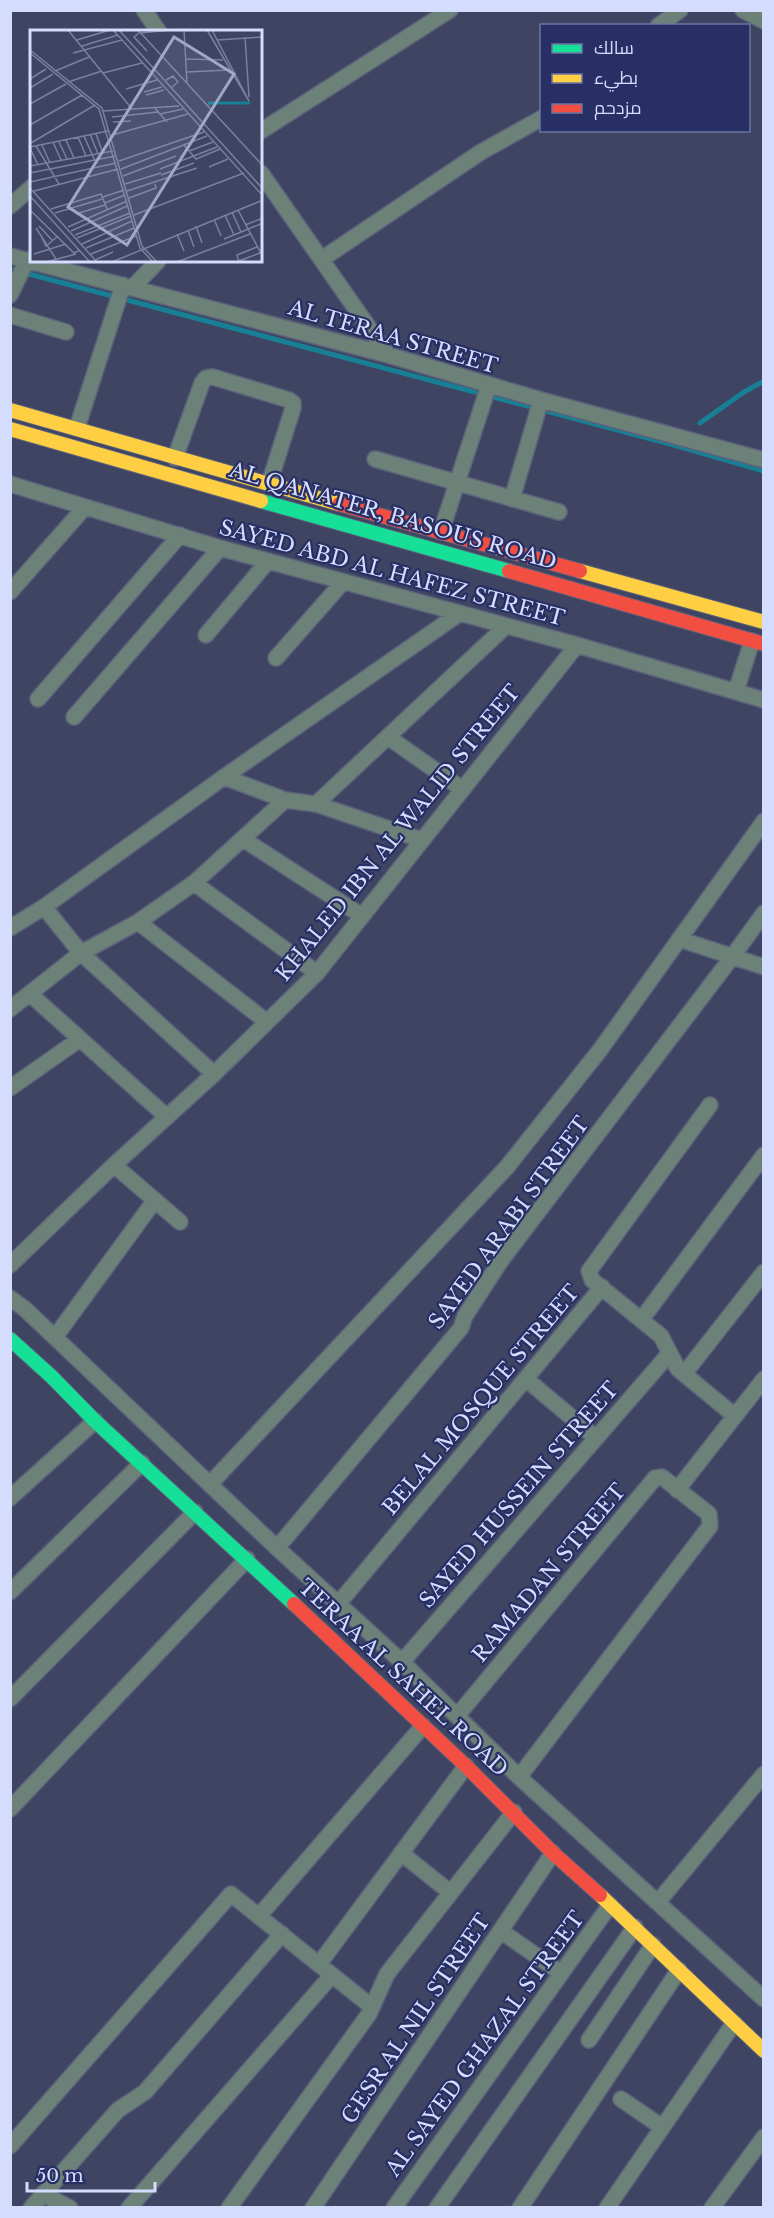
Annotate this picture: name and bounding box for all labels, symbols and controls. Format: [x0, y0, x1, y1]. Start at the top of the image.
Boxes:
legend [540, 24, 750, 132]
inset map [30, 30, 262, 262]
text: سالك [594, 37, 634, 59]
text: بطيء [594, 67, 638, 92]
text: مزدحم [594, 97, 642, 120]
street label: AL TERAA STREET [284, 294, 501, 379]
street label: AL QANATER, BASOUS ROAD [225, 456, 560, 575]
street label: SAYED ABD AL HAFEZ STREET [216, 514, 568, 632]
street label: KHALED IBN AL WALID STREET [270, 679, 526, 987]
street label: SAYED ARABI STREET [423, 1112, 595, 1334]
street label: BELAL MOSQUE STREET [377, 1279, 585, 1520]
street label: SAYED HUSSEIN STREET [414, 1377, 624, 1613]
street label: RAMADAN STREET [467, 1478, 631, 1668]
street label: TERAA AL SAHEL ROAD [293, 1574, 513, 1782]
street label: AL SAYED GHAZAL STREET [379, 1906, 590, 2182]
street label: GESR AL NIL STREET [336, 1909, 496, 2129]
scale bar [27, 2155, 154, 2193]
text: 50 m [36, 2165, 84, 2187]

